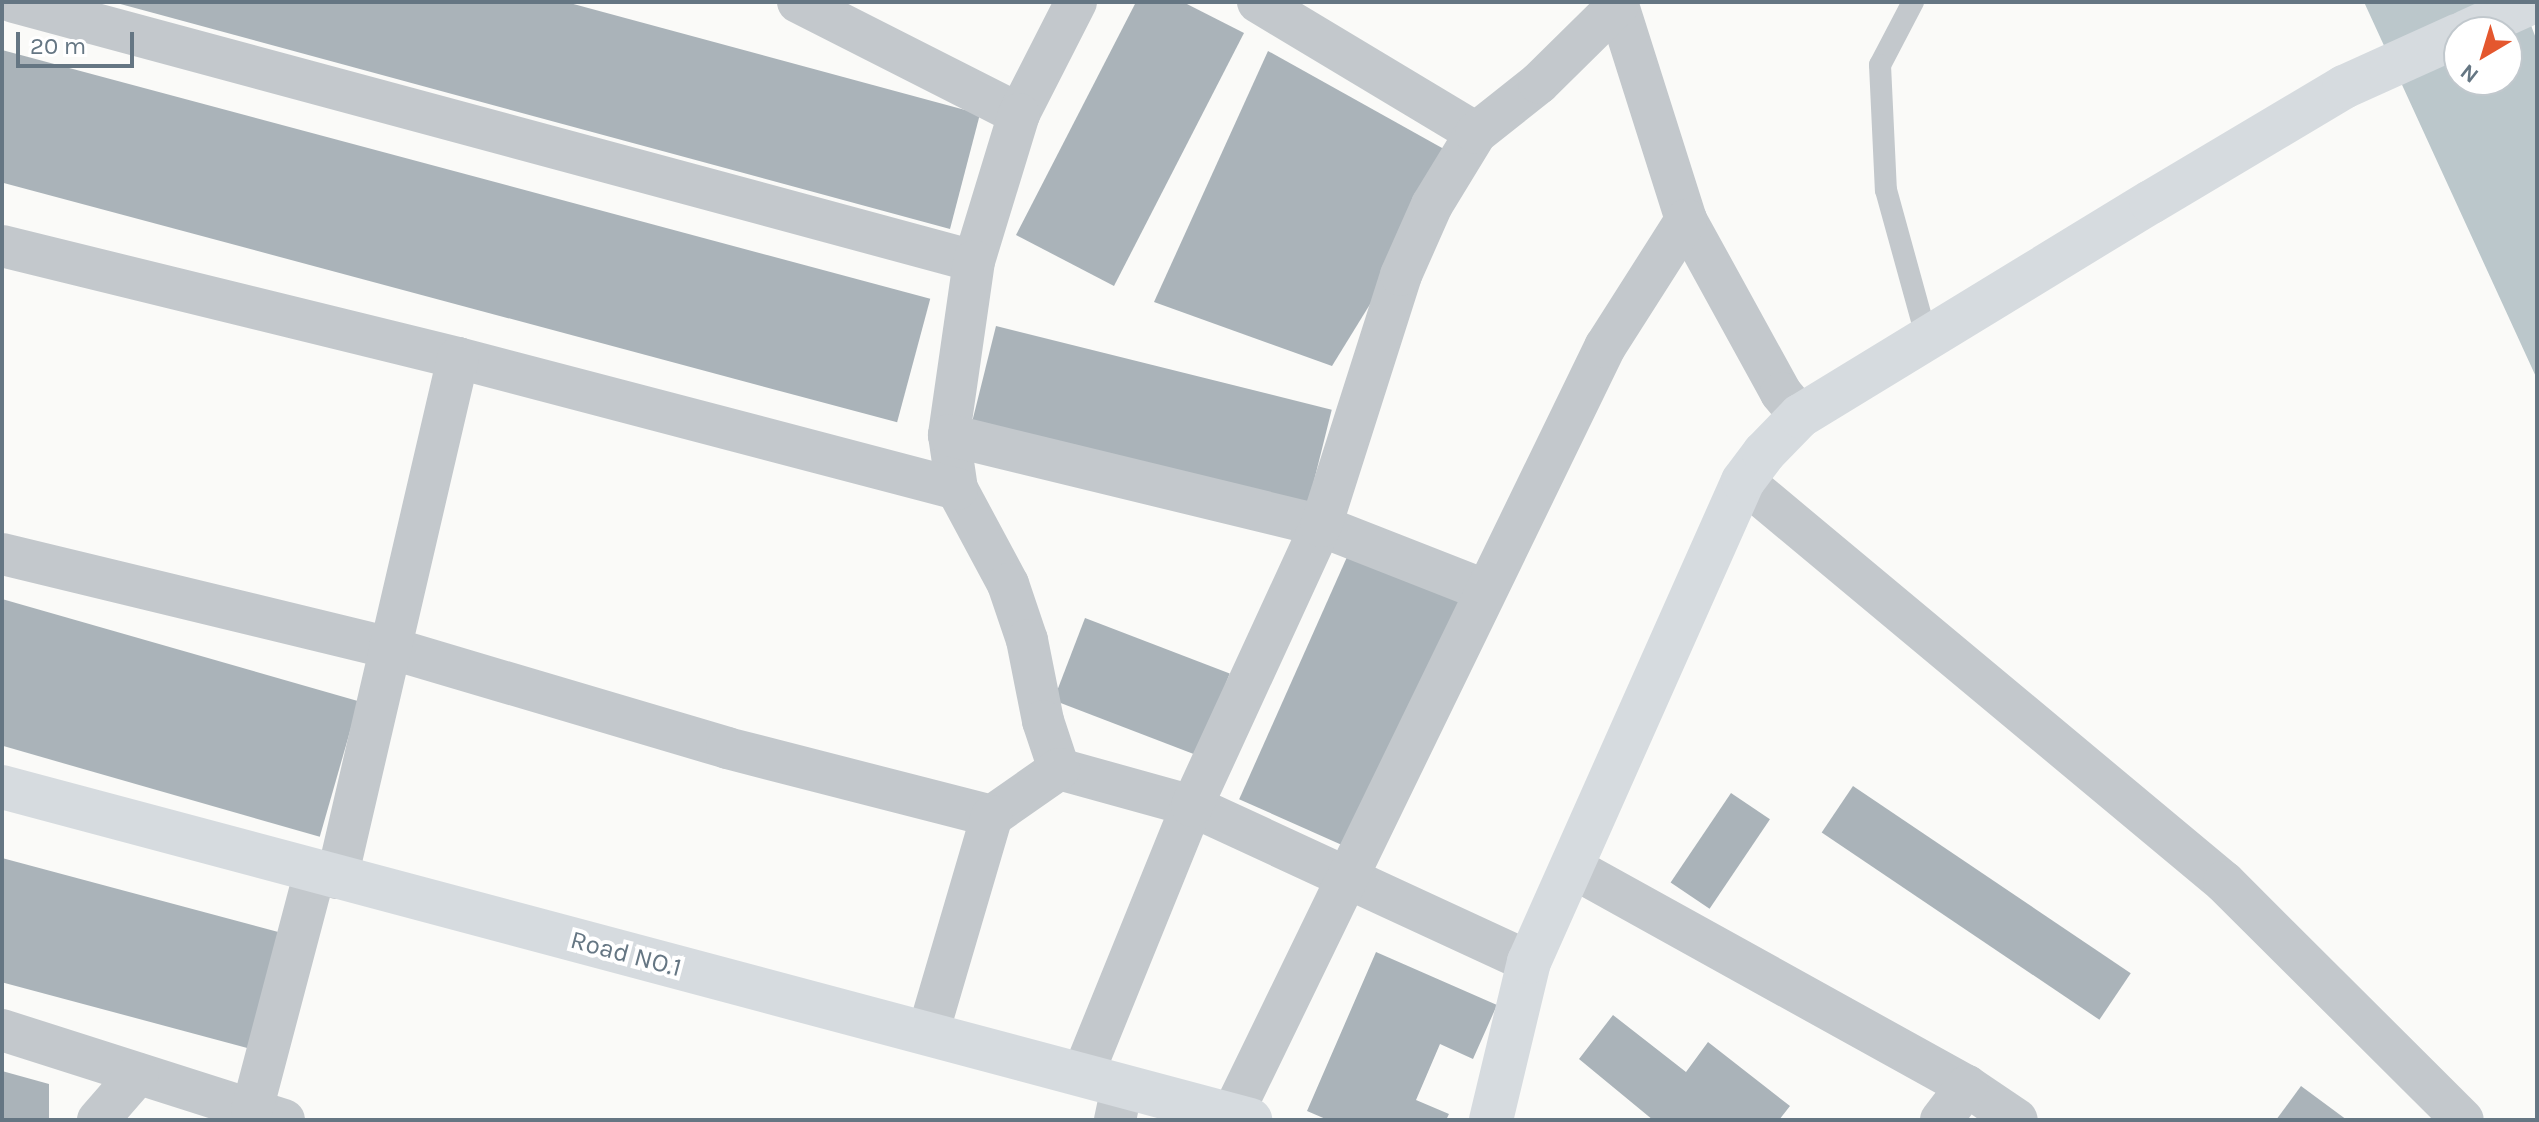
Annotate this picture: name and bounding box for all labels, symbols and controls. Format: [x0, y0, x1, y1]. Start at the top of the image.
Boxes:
scale bar [20, 16, 138, 66]
north arrow [2443, 16, 2523, 96]
text: 20 m [30, 32, 86, 60]
text: N [2455, 58, 2484, 88]
street label: Road NO.1 [567, 924, 685, 984]

